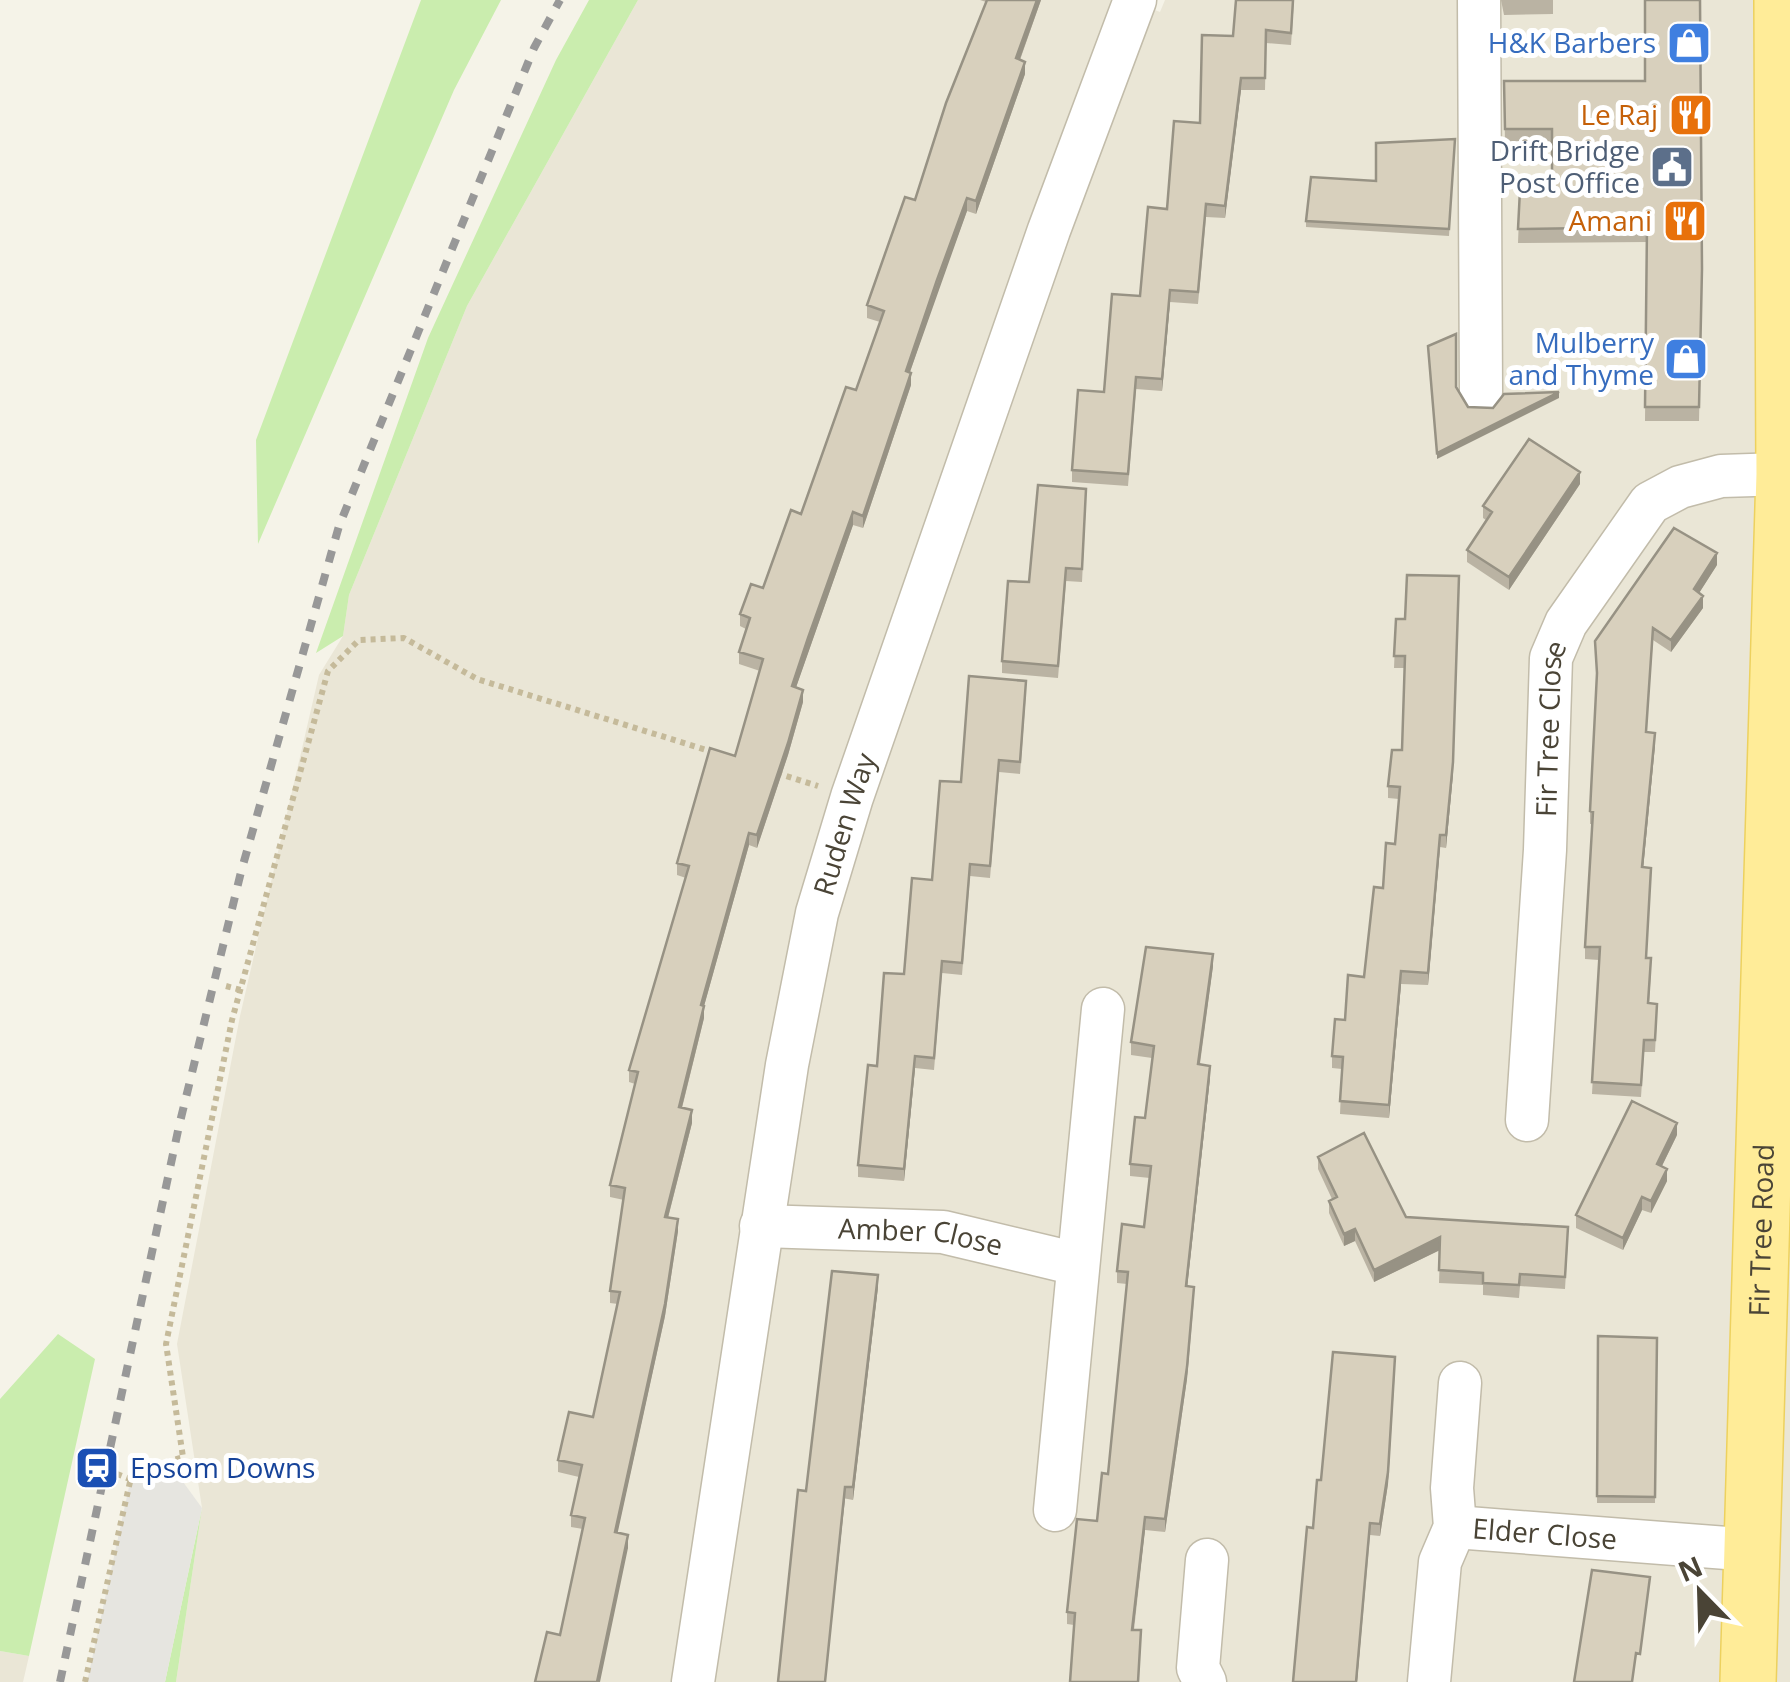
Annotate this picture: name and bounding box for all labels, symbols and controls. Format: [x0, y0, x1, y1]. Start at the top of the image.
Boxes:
shop icon: H&K Barbers [1666, 20, 1712, 66]
place label: H&K Barbers [1488, 23, 1656, 61]
restaurant icon: Le Raj [1668, 92, 1714, 138]
place label: Le Raj [1580, 95, 1658, 133]
place label: Drift Bridge Post Office [1490, 131, 1640, 201]
public building icon: Drift Bridge Post Office [1649, 144, 1695, 190]
restaurant icon: Amani [1662, 198, 1708, 244]
place label: Amani [1569, 201, 1652, 239]
place label: Mulberry and Thyme [1509, 323, 1655, 393]
shop icon: Mulberry and Thyme [1663, 336, 1709, 382]
street label: Fir Tree Close [1526, 634, 1574, 817]
street label: Ruden Way [803, 747, 884, 900]
street label: Fir Tree Road [1739, 1143, 1782, 1317]
street label: Amber Close [837, 1209, 1007, 1264]
station icon: Epsom Downs [74, 1445, 120, 1491]
place label: Epsom Downs [130, 1448, 315, 1486]
street label: Elder Close [1471, 1508, 1619, 1557]
north arrow [1650, 1542, 1750, 1642]
text: N [1672, 1546, 1708, 1590]

